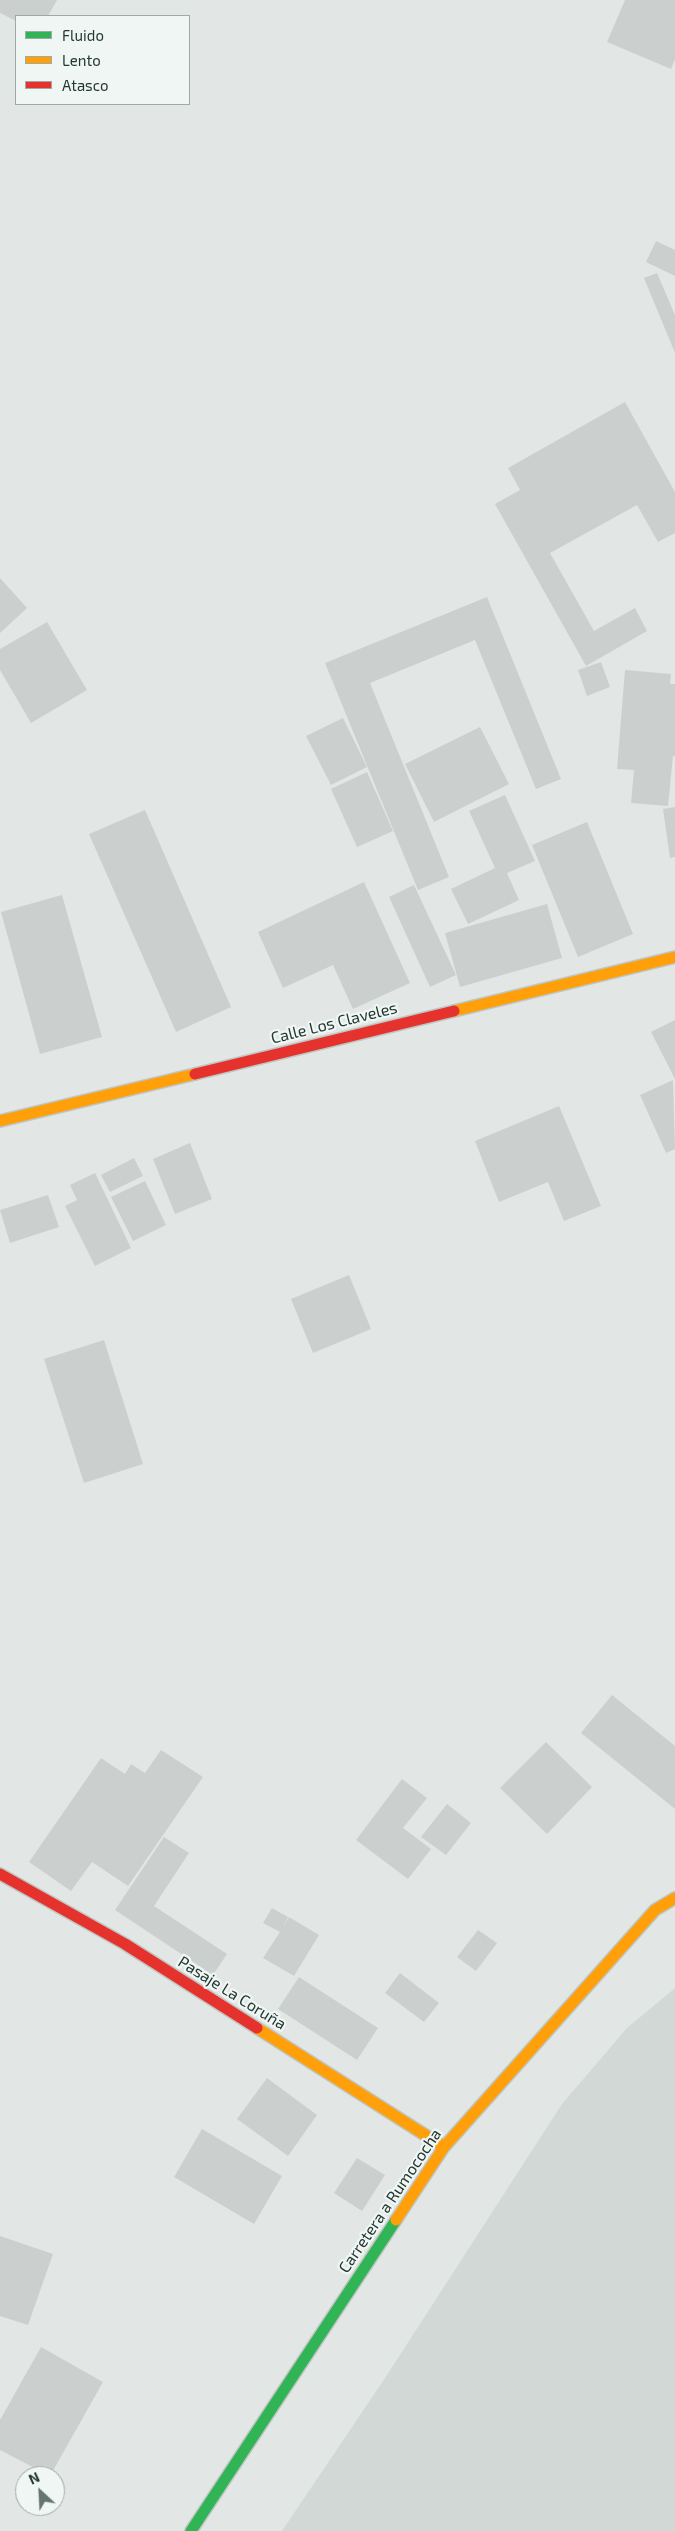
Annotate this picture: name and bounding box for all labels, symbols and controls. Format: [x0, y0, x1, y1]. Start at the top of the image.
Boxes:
legend [15, 15, 190, 105]
text: Fluido [62, 26, 104, 44]
text: Lento [62, 51, 101, 69]
text: Atasco [62, 76, 108, 94]
street label: Calle Los Claveles [269, 998, 399, 1048]
street label: Pasaje La Coruña [174, 1952, 290, 2034]
street label: Carretera a Rumococha [335, 2125, 445, 2277]
north arrow [15, 2466, 65, 2516]
text: N [26, 2468, 42, 2488]

